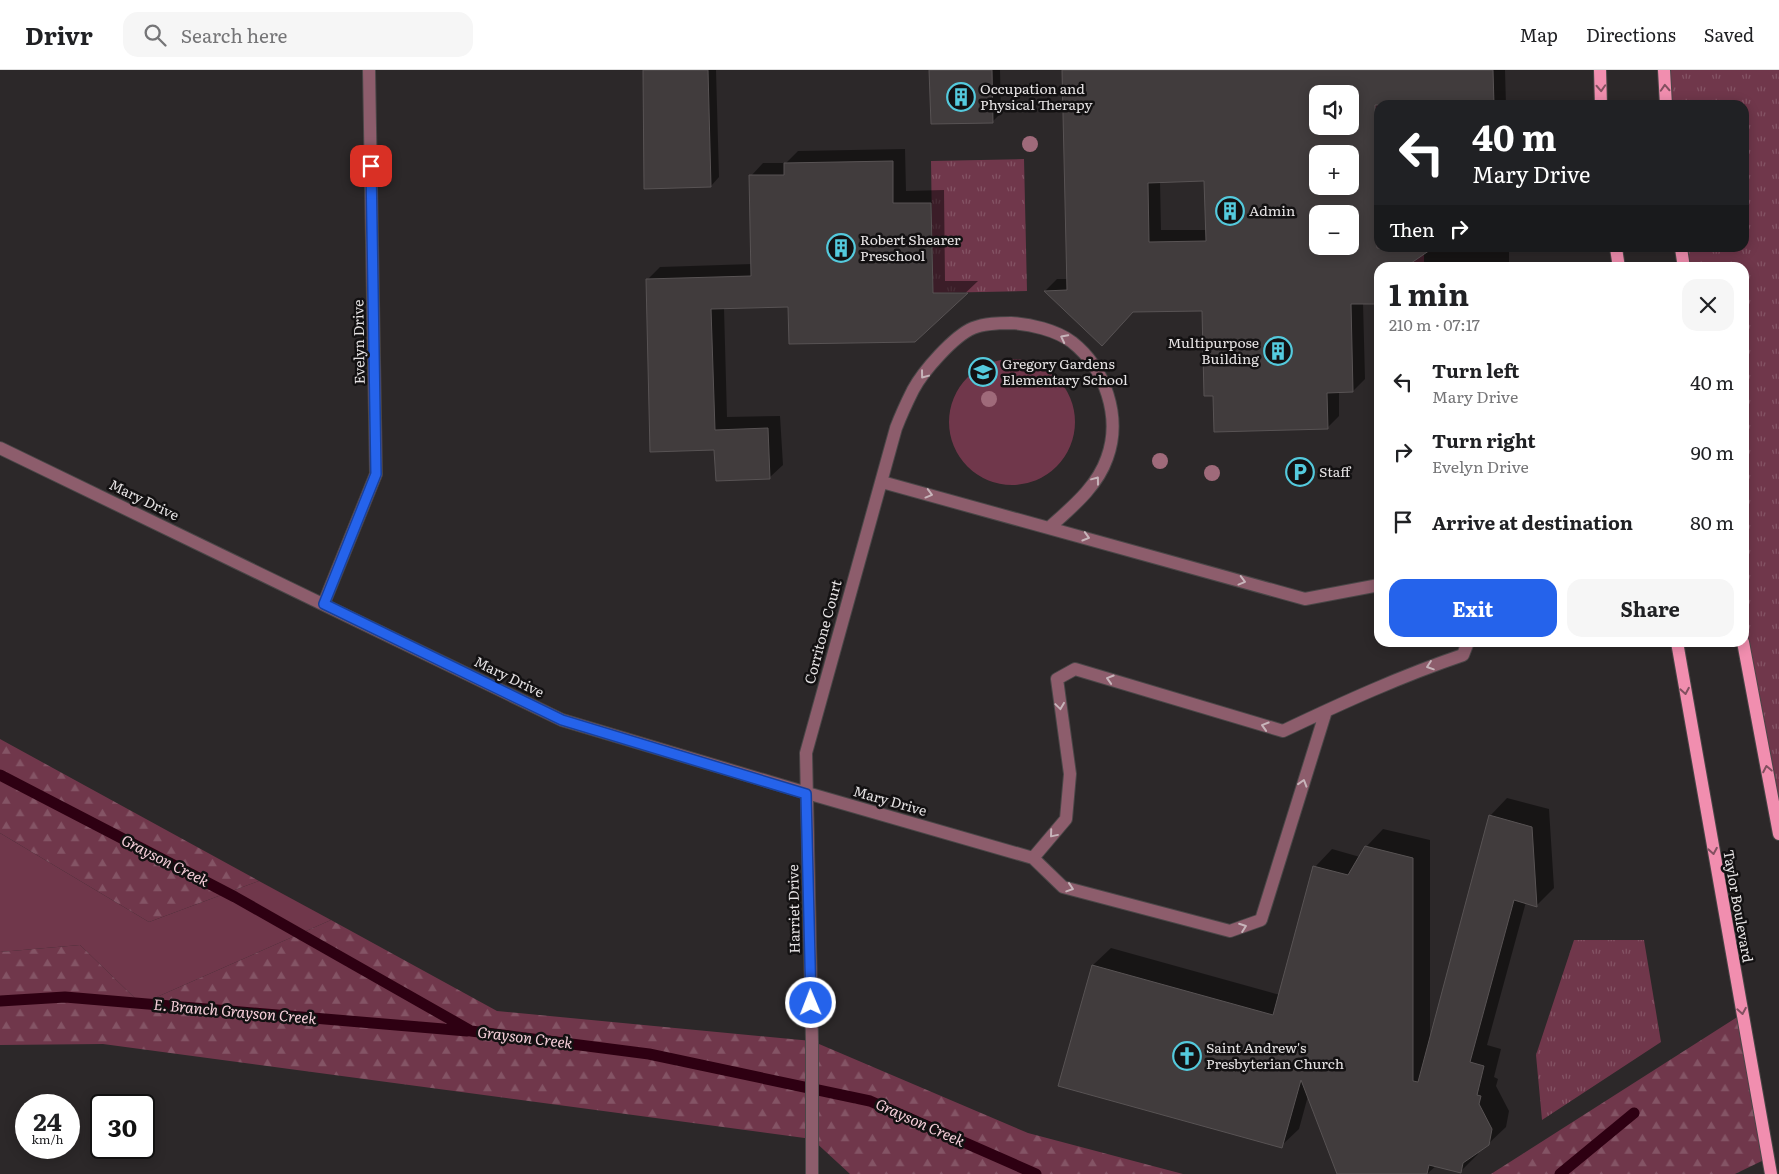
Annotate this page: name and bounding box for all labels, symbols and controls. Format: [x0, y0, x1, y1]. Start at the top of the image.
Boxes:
search box [123, 12, 473, 57]
text: Drivr [25, 17, 93, 52]
icon: search [141, 21, 169, 49]
text: Search here [181, 21, 287, 49]
text: Map [1520, 21, 1558, 48]
text: Directions [1586, 21, 1676, 48]
text: Saved [1704, 21, 1754, 48]
place label: Occupation and Physical Therapy [980, 78, 1093, 114]
building icon: Occupation and Physical Therapy [946, 82, 976, 112]
one-way arrow [1659, 83, 1670, 91]
one-way arrow [1595, 84, 1606, 92]
map controls [1309, 85, 1359, 255]
button: sound [1309, 85, 1359, 135]
text: 40 m [1472, 110, 1557, 162]
icon: left [1389, 120, 1454, 185]
pin [350, 145, 392, 187]
button: + [1309, 145, 1359, 195]
icon: arrive [357, 152, 385, 180]
text: Mary Drive [1472, 157, 1591, 190]
building icon: Admin [1215, 196, 1245, 226]
place label: Admin [1249, 200, 1295, 220]
button: − [1309, 205, 1359, 255]
text: Then [1389, 215, 1435, 243]
icon: right [1445, 215, 1473, 243]
place label: Robert Shearer Preschool [860, 229, 961, 265]
building icon: Robert Shearer Preschool [826, 233, 856, 263]
text: 1 min [1389, 271, 1469, 315]
button: close [1682, 279, 1734, 331]
street label: Evelyn Drive [347, 299, 369, 385]
text: 210 m · 07:17 [1389, 312, 1480, 336]
place label: Multipurpose Building [1168, 332, 1259, 368]
one-way arrow [1060, 334, 1069, 344]
building icon: Multipurpose Building [1263, 336, 1293, 366]
place label: Gregory Gardens Elementary School [1002, 353, 1128, 389]
text: Turn left [1432, 356, 1519, 384]
school or university icon: Gregory Gardens Elementary School [968, 357, 998, 387]
icon: left [1389, 368, 1417, 396]
text: 40 m [1690, 368, 1734, 396]
one-way arrow [921, 369, 930, 379]
text: Mary Drive [1432, 384, 1518, 408]
text: Turn right [1432, 426, 1536, 454]
icon: right [1389, 438, 1417, 466]
text: 90 m [1691, 438, 1734, 466]
text: Evelyn Drive [1432, 454, 1529, 478]
parking icon: Staff [1285, 457, 1315, 487]
place label: Staff [1319, 461, 1351, 481]
street label: Mary Drive [106, 474, 183, 525]
one-way arrow [1090, 477, 1098, 486]
one-way arrow [924, 489, 933, 499]
icon: arrive [1389, 508, 1417, 536]
text: Arrive at destination [1432, 508, 1633, 536]
text: 80 m [1690, 508, 1734, 536]
one-way arrow [1081, 532, 1089, 542]
one-way arrow [1238, 575, 1247, 586]
street label: Corritone Court [798, 577, 846, 686]
button: Exit [1389, 579, 1557, 637]
button: Share [1567, 579, 1734, 637]
street label: Mary Drive [471, 651, 548, 702]
one-way arrow [1426, 660, 1434, 670]
one-way arrow [1106, 674, 1114, 684]
one-way arrow [1680, 686, 1690, 695]
one-way arrow [1055, 702, 1065, 710]
one-way arrow [1262, 721, 1270, 731]
one-way arrow [1762, 764, 1772, 773]
one-way arrow [1298, 779, 1308, 788]
street label: Mary Drive [851, 780, 929, 820]
water label: Grayson Creek [118, 828, 214, 892]
one-way arrow [1049, 829, 1058, 838]
one-way arrow [1708, 846, 1718, 855]
street label: Taylor Boulevard [1719, 848, 1759, 964]
street label: Harriet Drive [782, 864, 804, 954]
one-way arrow [1065, 882, 1074, 892]
one-way arrow [1239, 923, 1247, 933]
position arrow [784, 976, 836, 1028]
water label: E. Branch Grayson Creek [153, 992, 318, 1029]
one-way arrow [1736, 1006, 1746, 1015]
water label: Grayson Creek [476, 1019, 575, 1054]
place label: Saint Andrew's Presbyterian Church [1206, 1037, 1344, 1073]
church icon: Saint Andrew's Presbyterian Church [1172, 1041, 1202, 1071]
water label: Grayson Creek [872, 1092, 970, 1152]
speed limit sign: 30 [90, 1094, 155, 1159]
text: 24 [33, 1102, 62, 1139]
text: km/h [32, 1130, 63, 1148]

